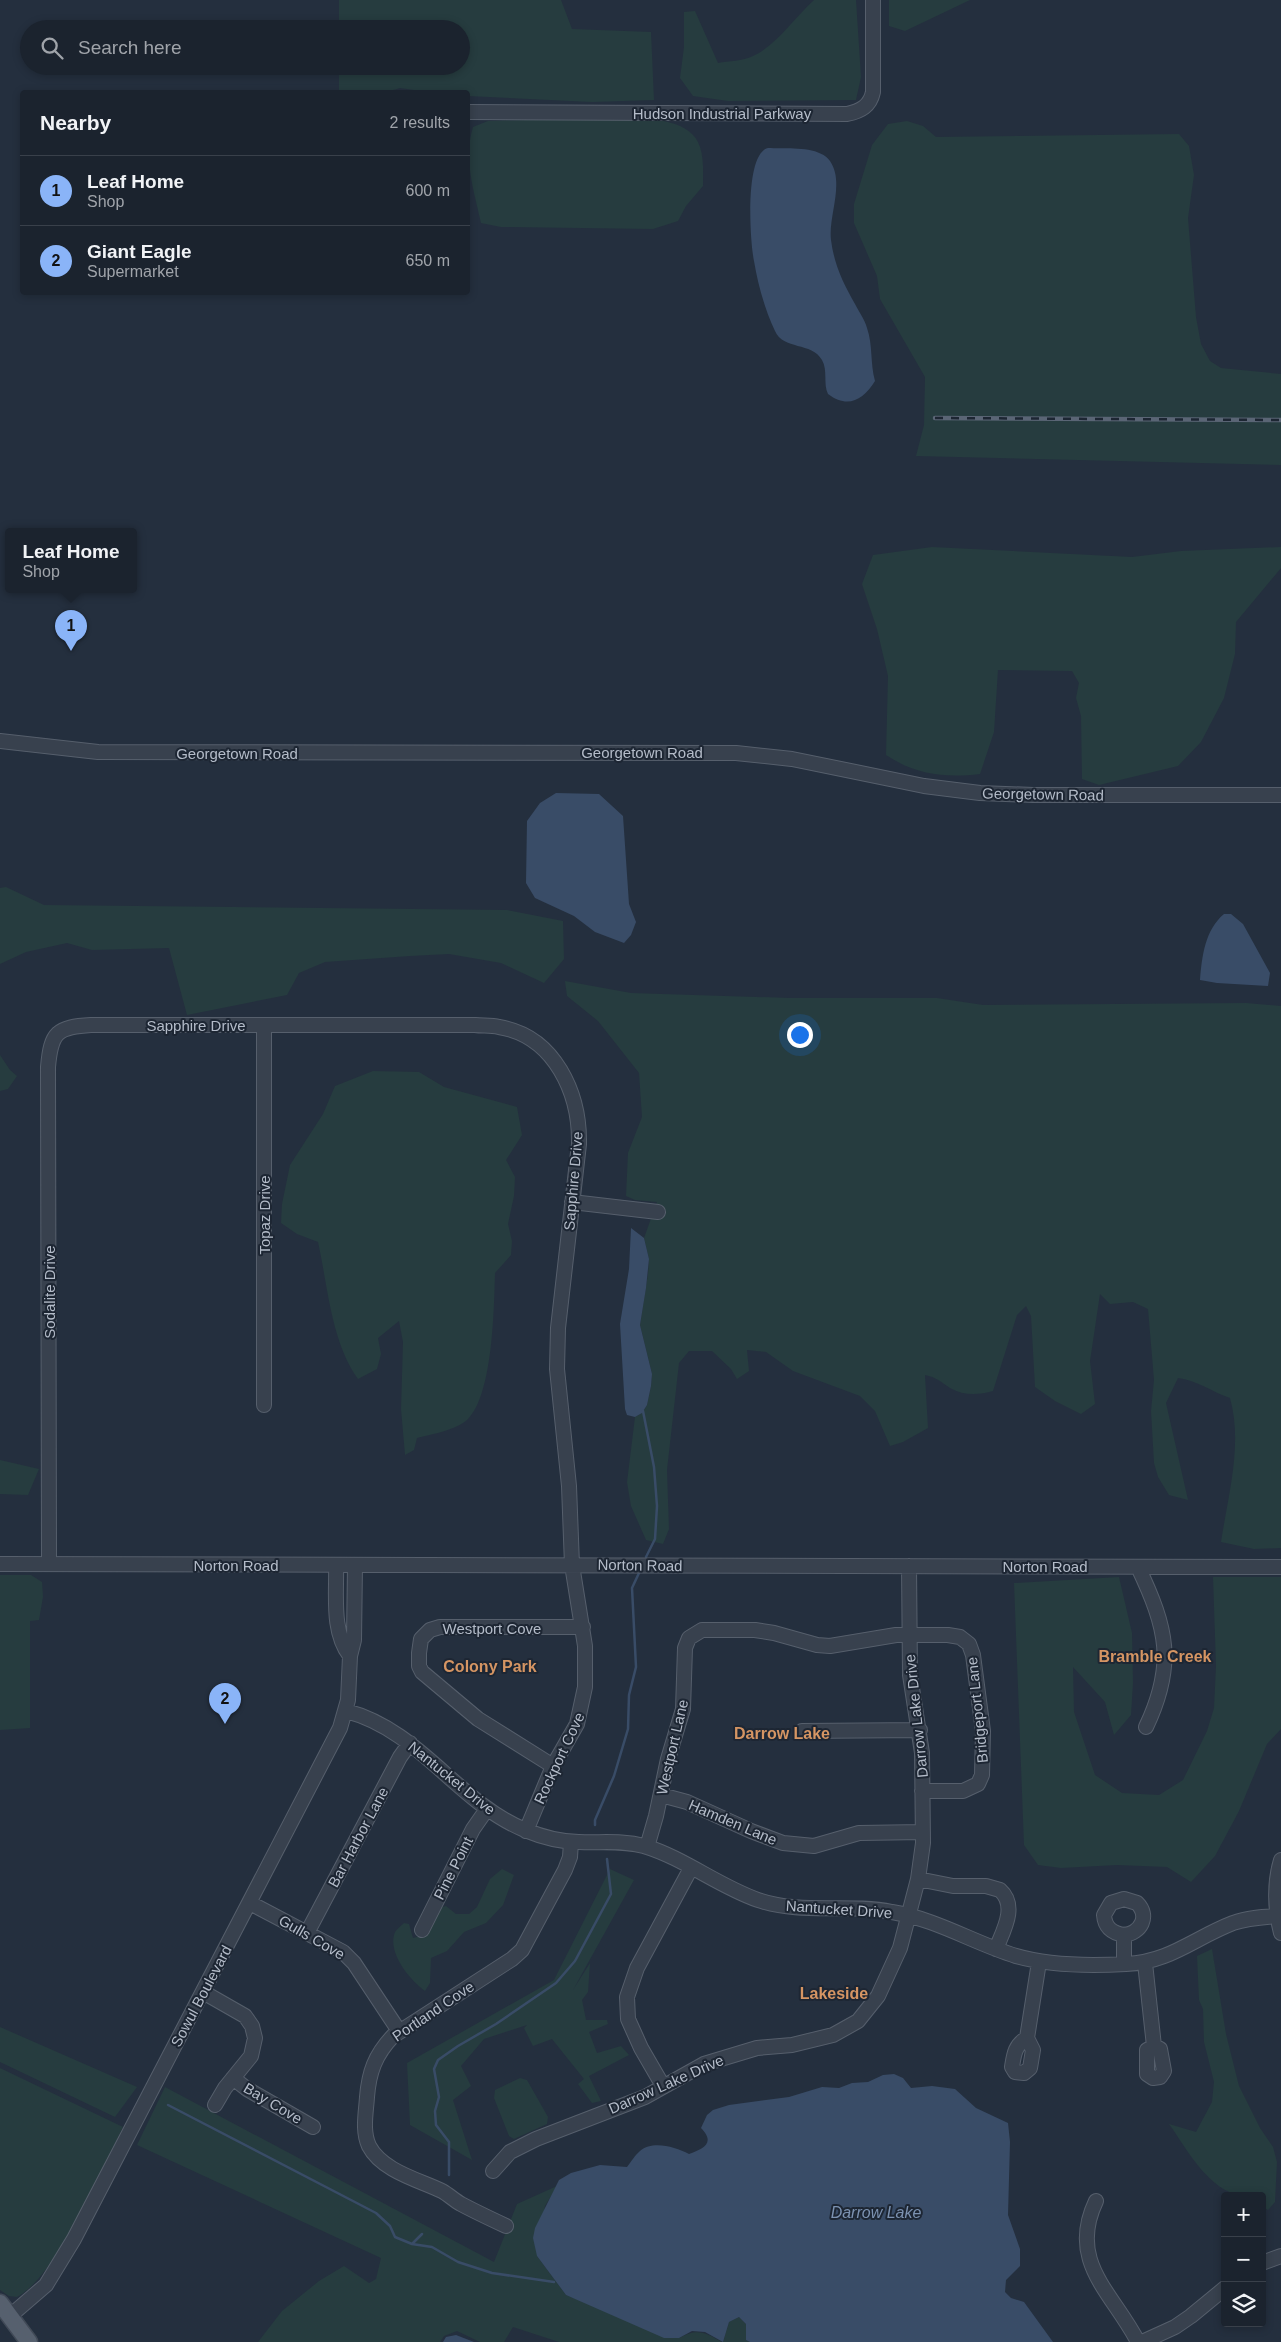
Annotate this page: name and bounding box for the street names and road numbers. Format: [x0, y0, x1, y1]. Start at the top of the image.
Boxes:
street label: Hudson Industrial Parkway [633, 105, 812, 122]
street label: Georgetown Road [581, 744, 703, 761]
street label: Georgetown Road [176, 745, 298, 762]
street label: Georgetown Road [982, 784, 1104, 804]
street label: Sapphire Drive [146, 1017, 246, 1034]
street label: Sapphire Drive [560, 1131, 586, 1231]
street label: Topaz Drive [256, 1175, 273, 1255]
street label: Sodalite Drive [41, 1245, 58, 1339]
street label: Norton Road [597, 1556, 683, 1574]
street label: Norton Road [193, 1557, 279, 1574]
street label: Norton Road [1002, 1558, 1088, 1575]
street label: Westport Cove [443, 1620, 541, 1637]
street label: Darrow Lake Drive [901, 1653, 931, 1779]
street label: Bridgeport Lane [963, 1656, 991, 1764]
street label: Westport Lane [653, 1698, 691, 1796]
street label: Rockport Cove [530, 1709, 588, 1807]
street label: Nantucket Drive [405, 1738, 499, 1818]
street label: Bar Harbor Lane [324, 1784, 392, 1890]
street label: Hamden Lane [686, 1796, 780, 1848]
street label: Pine Point [430, 1833, 476, 1902]
street label: Nantucket Drive [785, 1897, 893, 1921]
street label: Gulls Cove [276, 1911, 348, 1963]
street label: Sowul Boulevard [167, 1942, 235, 2050]
street label: Portland Cove [389, 1977, 477, 2045]
street label: Darrow Lake Drive [606, 2051, 726, 2117]
street label: Bay Cove [241, 2079, 305, 2127]

